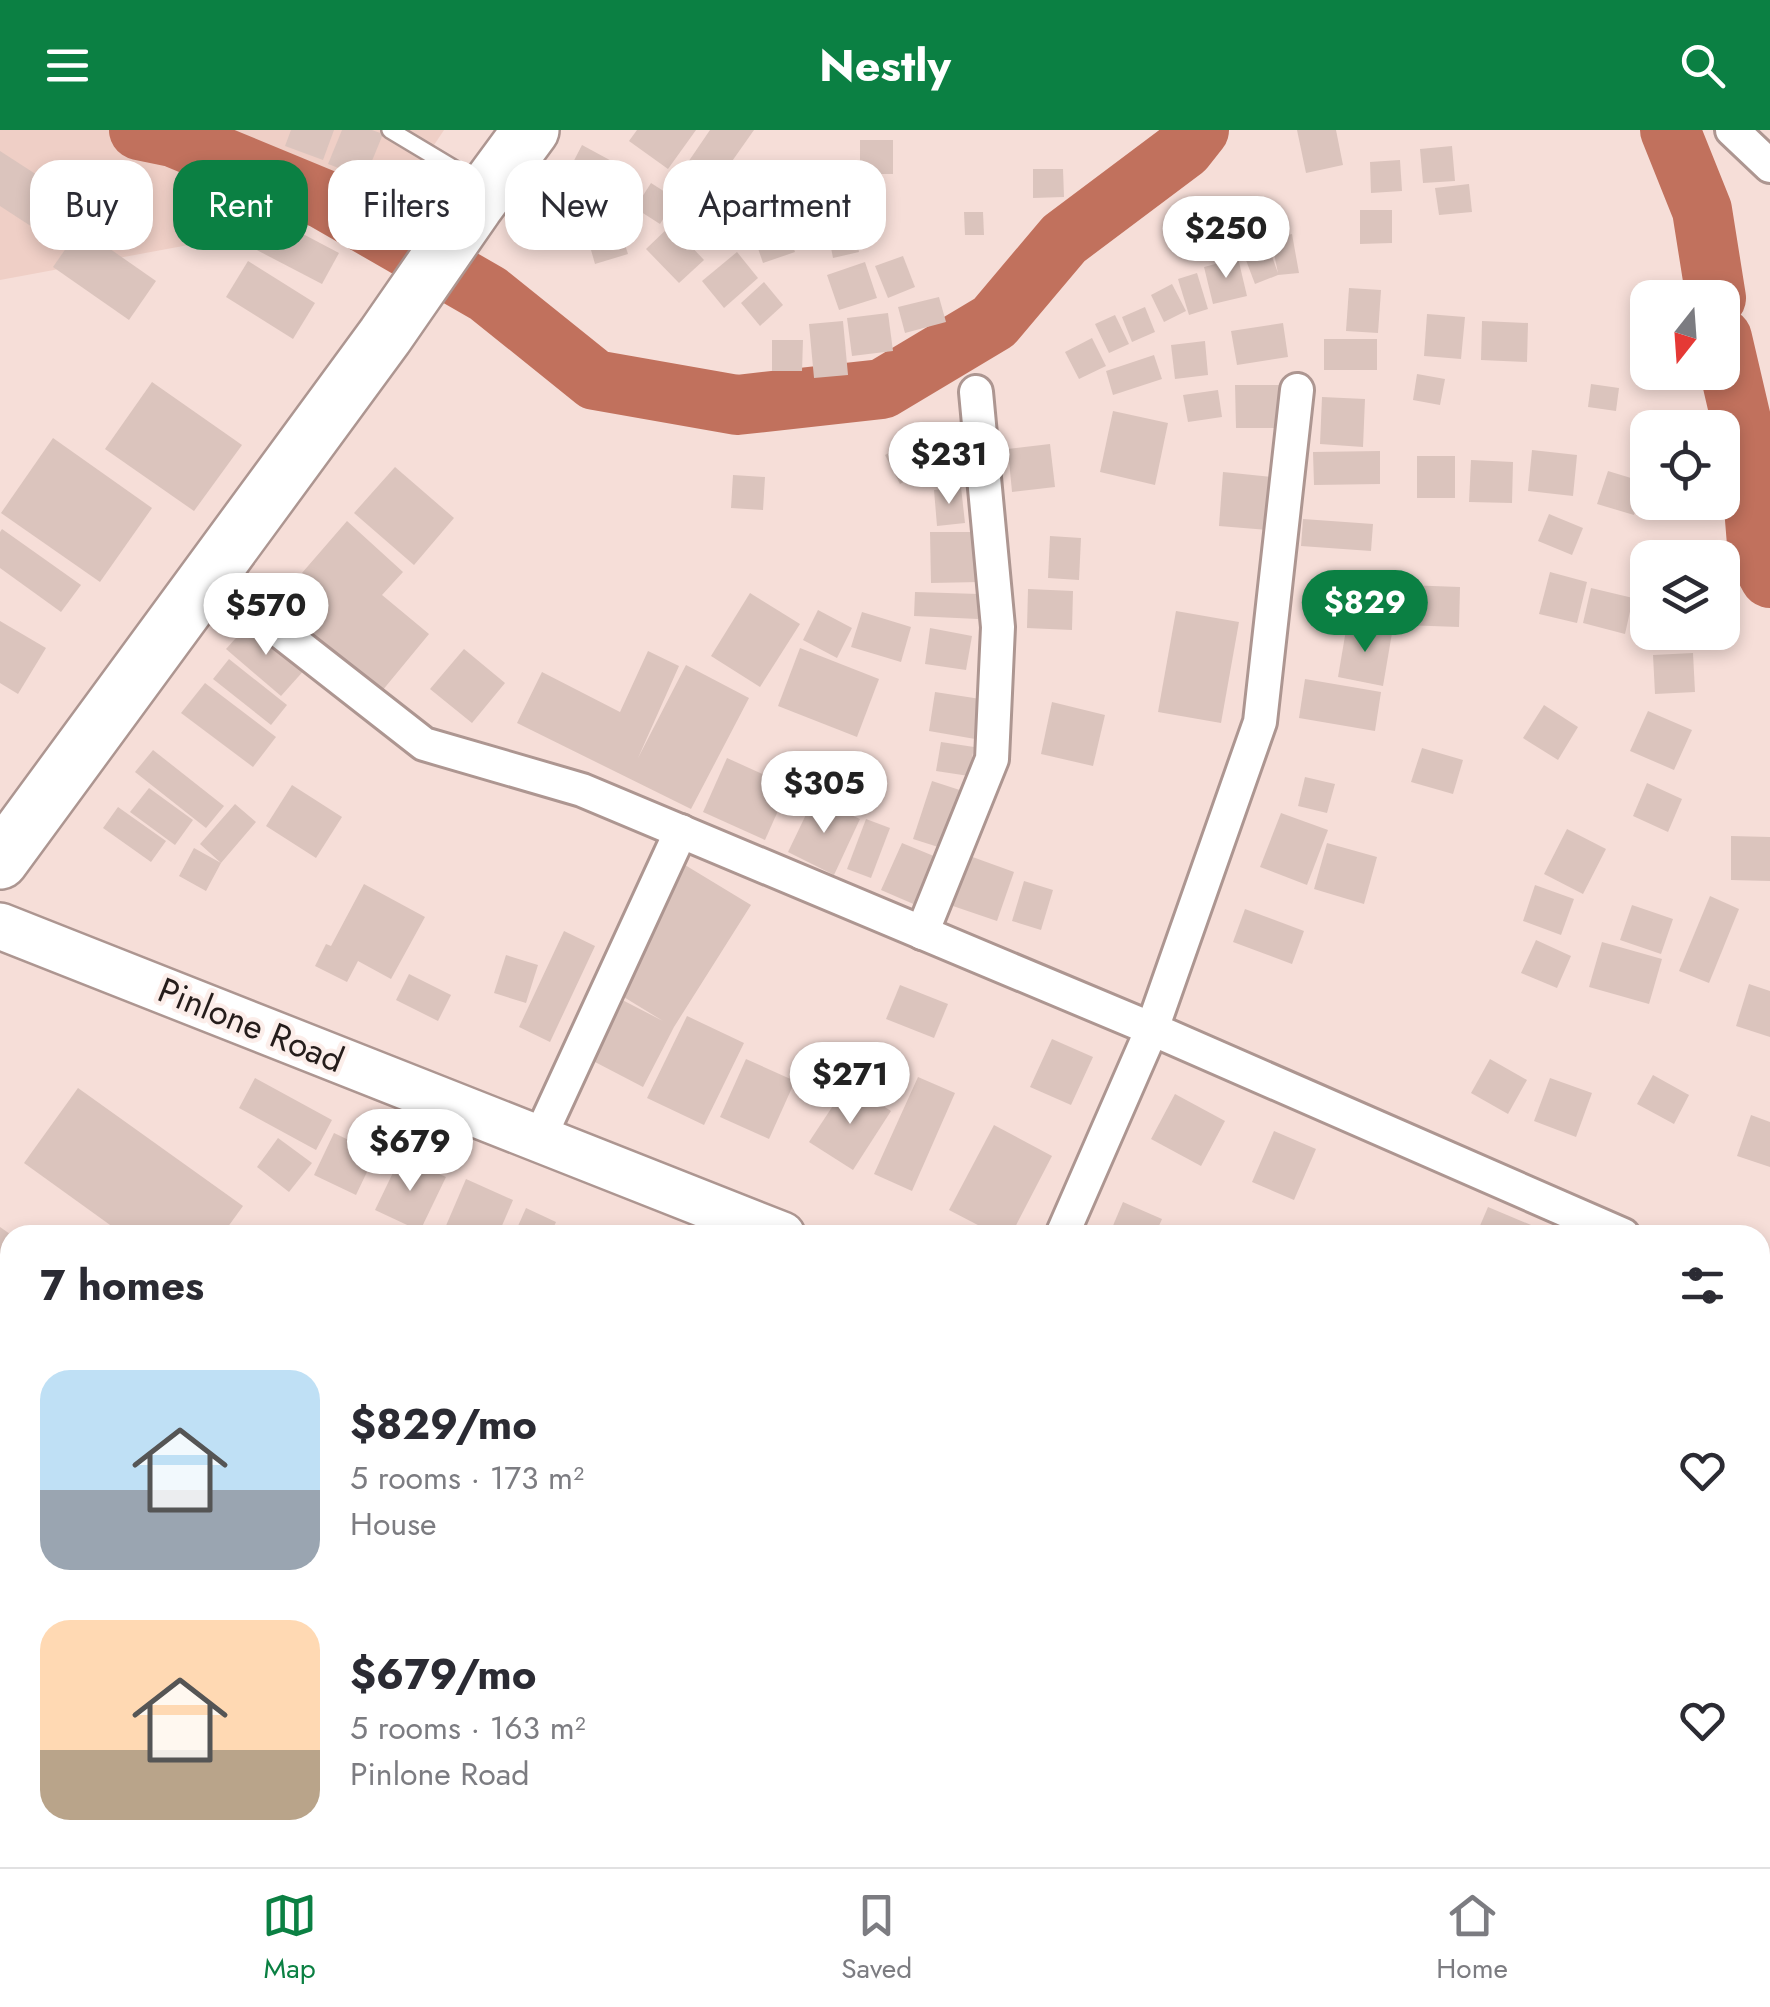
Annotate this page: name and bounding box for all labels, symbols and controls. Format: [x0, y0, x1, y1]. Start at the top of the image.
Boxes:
text: Nestly [819, 33, 951, 98]
icon: menu [40, 38, 95, 93]
icon: search [1675, 38, 1730, 93]
chip: Buy [30, 160, 153, 250]
chip: Rent [173, 160, 308, 250]
chip: Filters [328, 160, 485, 250]
chip: New [505, 160, 643, 250]
chip: Apartment [663, 160, 886, 250]
pin: $250 [1167, 196, 1285, 281]
text: $250 [1185, 205, 1267, 251]
north arrow [1630, 280, 1740, 390]
map controls [1630, 280, 1740, 650]
button: locate [1630, 410, 1740, 520]
pin: $231 [890, 422, 1008, 507]
text: $231 [910, 431, 988, 477]
button: layers [1630, 540, 1740, 650]
pin: $829 [1306, 570, 1424, 655]
pin: $570 [207, 573, 325, 658]
text: $829 [1324, 579, 1406, 625]
text: $570 [225, 582, 307, 628]
pin: $305 [765, 751, 883, 836]
text: $305 [783, 760, 865, 806]
street label: Pinlone Road [151, 965, 351, 1085]
pin: $271 [791, 1042, 909, 1127]
text: $271 [812, 1051, 888, 1097]
pin: $679 [351, 1109, 469, 1194]
text: $679 [369, 1118, 451, 1164]
text: 7 homes [40, 1255, 204, 1316]
icon: filters [1675, 1258, 1730, 1313]
text: $829/mo [350, 1394, 537, 1455]
icon: home [120, 1410, 240, 1530]
icon: heart [1675, 1443, 1730, 1498]
text: 5 rooms · 173 m² [350, 1455, 584, 1501]
text: House [350, 1501, 437, 1547]
text: $679/mo [350, 1644, 537, 1705]
icon: home [120, 1660, 240, 1780]
icon: heart [1675, 1693, 1730, 1748]
text: 5 rooms · 163 m² [350, 1705, 586, 1751]
text: Pinlone Road [350, 1751, 529, 1797]
tab: Map [262, 1888, 317, 1989]
tab: Saved [841, 1888, 912, 1989]
tab: Home [1436, 1888, 1508, 1989]

